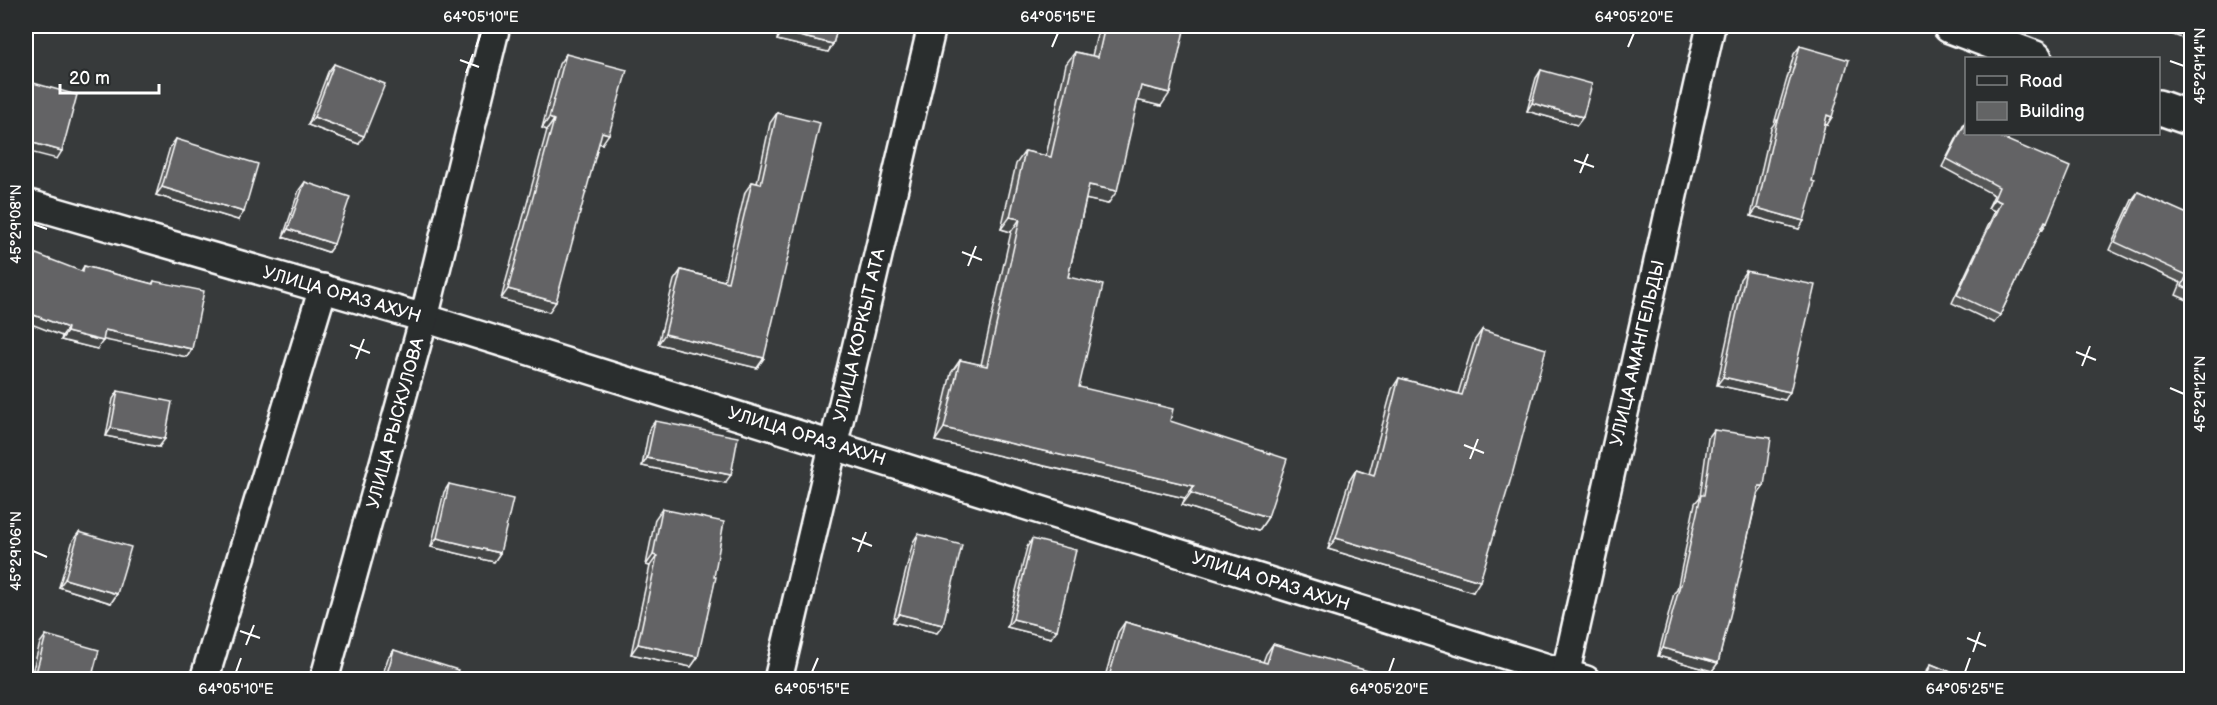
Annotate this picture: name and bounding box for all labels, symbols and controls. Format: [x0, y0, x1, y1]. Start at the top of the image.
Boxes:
text: 64°05'10"E [443, 8, 519, 27]
text: 64°05'15"E [1020, 8, 1096, 27]
text: 64°05'20"E [1595, 8, 1673, 27]
text: 45°29'14"N [2191, 27, 2210, 105]
scale bar [60, 57, 159, 95]
legend [1965, 57, 2160, 135]
text: 20 m [69, 68, 110, 89]
text: Road [2019, 71, 2063, 92]
text: Building [2019, 101, 2085, 122]
text: 45°29'08"N [7, 184, 26, 264]
street label: УЛИЦА КОРКЫТ АТА [829, 246, 890, 424]
street label: УЛИЦА АМАНГЕЛЬДЫ [1606, 258, 1669, 448]
street label: УЛИЦА ОРАЗ АХУН [260, 262, 423, 327]
street label: УЛИЦА РЫСКУЛОВА [363, 335, 428, 511]
text: 45°29'12"N [2191, 356, 2210, 432]
street label: УЛИЦА ОРАЗ АХУН [726, 403, 888, 470]
text: 45°29'06"N [7, 511, 26, 591]
street label: УЛИЦА ОРАЗ АХУН [1190, 548, 1352, 615]
text: 64°05'10"E [198, 680, 274, 699]
text: 64°05'15"E [774, 680, 850, 699]
text: 64°05'20"E [1350, 680, 1428, 699]
text: 64°05'25"E [1926, 680, 2004, 699]

